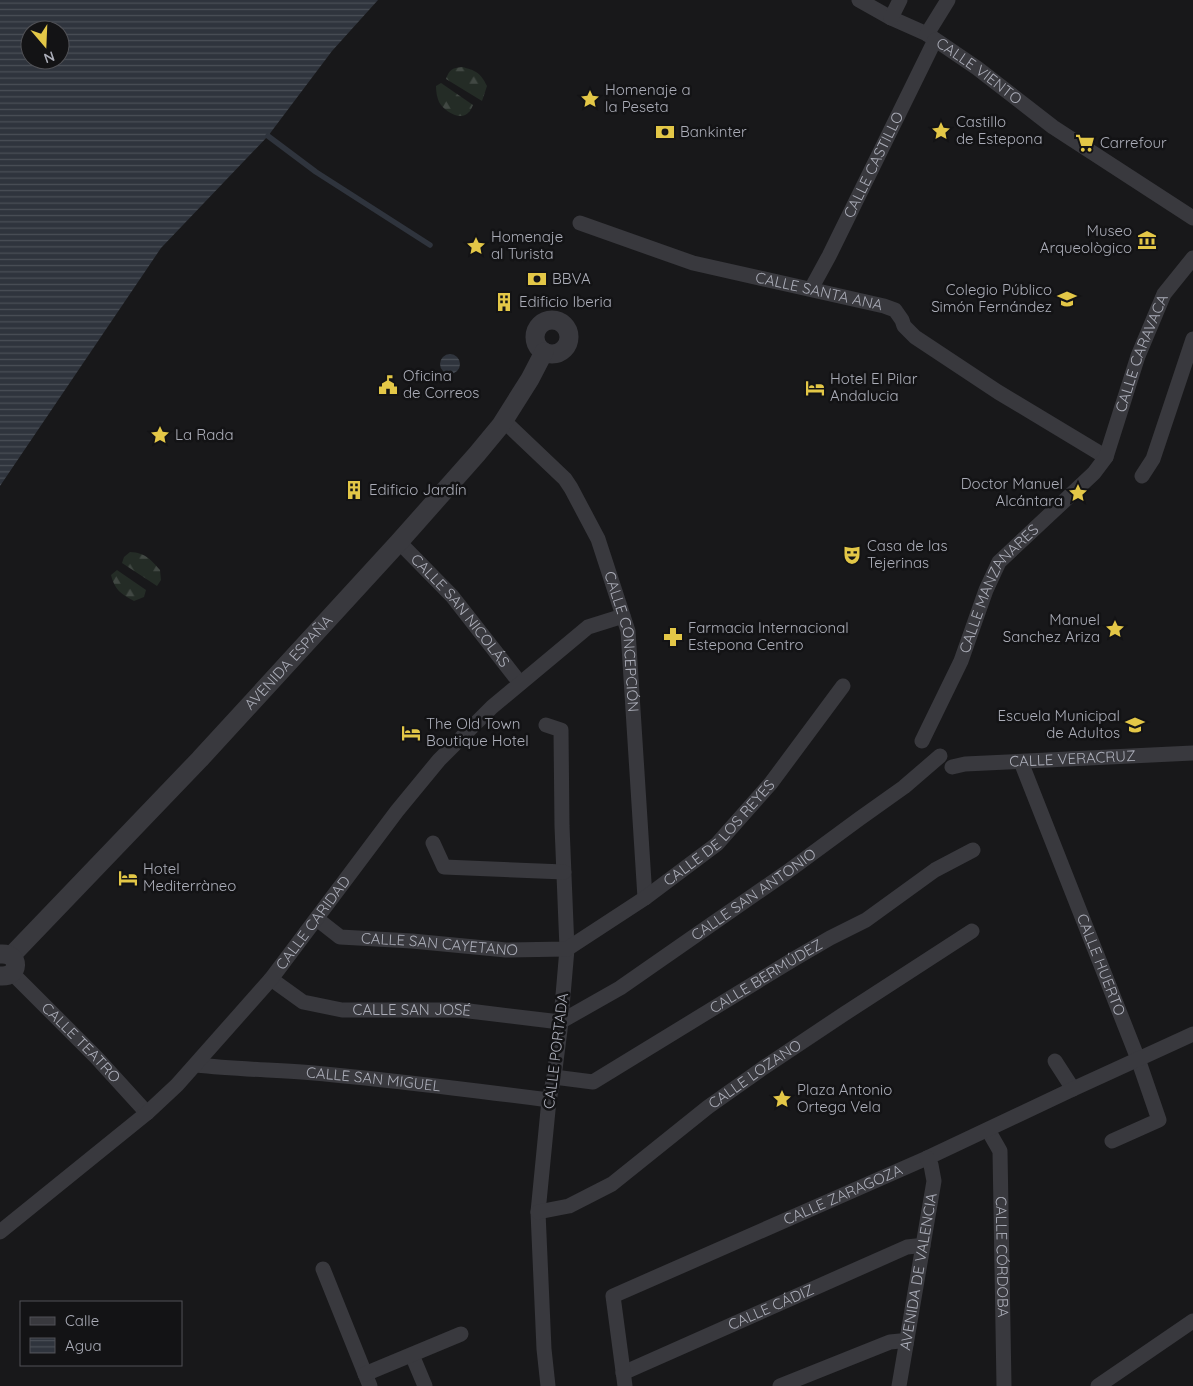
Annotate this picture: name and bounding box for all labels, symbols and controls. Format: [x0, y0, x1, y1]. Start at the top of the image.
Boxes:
north arrow [20, 20, 70, 70]
street label: CALLE VIENTO [933, 33, 1026, 108]
text: N [41, 47, 57, 67]
place label: Homenaje a la Peseta [605, 80, 691, 116]
place icon: Homenaje a la Peseta [579, 88, 601, 110]
street label: CALLE CASTILLO [839, 108, 907, 221]
place label: Castillo de Estepona [956, 112, 1043, 148]
place icon: Castillo de Estepona [930, 120, 952, 142]
bank icon: Bankinter [654, 121, 676, 143]
place label: Bankinter [680, 122, 747, 141]
supermarket icon: Carrefour [1074, 132, 1096, 154]
place label: Carrefour [1100, 133, 1167, 152]
place label: Museo Arqueològico [1040, 221, 1132, 257]
place label: Homenaje al Turista [491, 227, 563, 263]
museum icon: Museo Arqueològico [1136, 229, 1158, 251]
place icon: Homenaje al Turista [465, 235, 487, 257]
street label: CALLE SANTA ANA [754, 267, 885, 314]
bank icon: BBVA [526, 268, 548, 290]
place label: BBVA [552, 269, 591, 288]
place label: Colegio Público Simón Fernández [931, 280, 1052, 316]
school or university icon: Colegio Público Simón Fernández [1056, 288, 1078, 310]
building icon: Edificio Iberia [493, 291, 515, 313]
street label: CALLE CARAVACA [1111, 291, 1172, 415]
place label: Edificio Iberia [519, 292, 612, 311]
place label: Oficina de Correos [403, 366, 479, 402]
place label: Hotel El Pilar Andalucia [830, 369, 918, 405]
public building icon: Oficina de Correos [377, 374, 399, 396]
hotel icon: Hotel El Pilar Andalucia [804, 377, 826, 399]
place icon: La Rada [149, 424, 171, 446]
place label: La Rada [175, 425, 234, 444]
place label: Doctor Manuel Alcántara [961, 474, 1063, 510]
building icon: Edificio Jardín [343, 479, 365, 501]
place label: Edificio Jardín [369, 480, 467, 499]
place icon: Doctor Manuel Alcántara [1067, 482, 1089, 504]
street label: CALLE MANZANARES [955, 520, 1042, 656]
place label: Casa de las Tejerinas [867, 536, 947, 572]
theatre icon: Casa de las Tejerinas [841, 544, 863, 566]
street label: CALLE SAN NICOLÁS [407, 549, 514, 671]
street label: CALLE CONCEPCIÓN [600, 569, 643, 713]
place label: Manuel Sanchez Ariza [1003, 610, 1100, 646]
street label: AVENIDA ESPAÑA [240, 611, 337, 713]
place label: Farmacia Internacional Estepona Centro [688, 618, 849, 654]
place icon: Manuel Sanchez Ariza [1104, 618, 1126, 640]
pharmacy icon: Farmacia Internacional Estepona Centro [662, 626, 684, 648]
place label: Escuela Municipal de Adultos [998, 706, 1120, 742]
place label: The Old Town Boutique Hotel [426, 714, 529, 750]
school or university icon: Escuela Municipal de Adultos [1124, 714, 1146, 736]
hotel icon: The Old Town Boutique Hotel [400, 722, 422, 744]
street label: CALLE VERACRUZ [1009, 746, 1136, 771]
street label: CALLE DE LOS REYES [659, 775, 779, 890]
street label: CALLE SAN ANTONIO [687, 844, 820, 945]
place label: Hotel Mediterràneo [143, 859, 236, 895]
hotel icon: Hotel Mediterràneo [117, 867, 139, 889]
street label: CALLE CARIDAD [271, 872, 354, 973]
street label: CALLE HUERTO [1073, 911, 1130, 1018]
street label: CALLE SAN CAYETANO [360, 928, 518, 959]
street label: CALLE BERMÚDEZ [706, 935, 826, 1017]
street label: CALLE PORTADA [539, 992, 572, 1110]
street label: CALLE TEATRO [38, 998, 125, 1087]
street label: CALLE SAN JOSÉ [353, 1000, 472, 1020]
street label: CALLE LOZANO [704, 1035, 805, 1113]
street label: CALLE SAN MIGUEL [305, 1062, 442, 1095]
place label: Plaza Antonio Ortega Vela [797, 1080, 892, 1116]
place icon: Plaza Antonio Ortega Vela [771, 1088, 793, 1110]
street label: CALLE ZARAGOZA [780, 1160, 906, 1229]
street label: AVENIDA DE VALENCIA [895, 1191, 941, 1352]
street label: CALLE CÓRDOBA [992, 1196, 1013, 1318]
street label: CALLE CÁDIZ [725, 1280, 817, 1334]
legend [20, 1301, 182, 1366]
text: Calle [65, 1311, 99, 1330]
text: Agua [65, 1336, 102, 1355]

